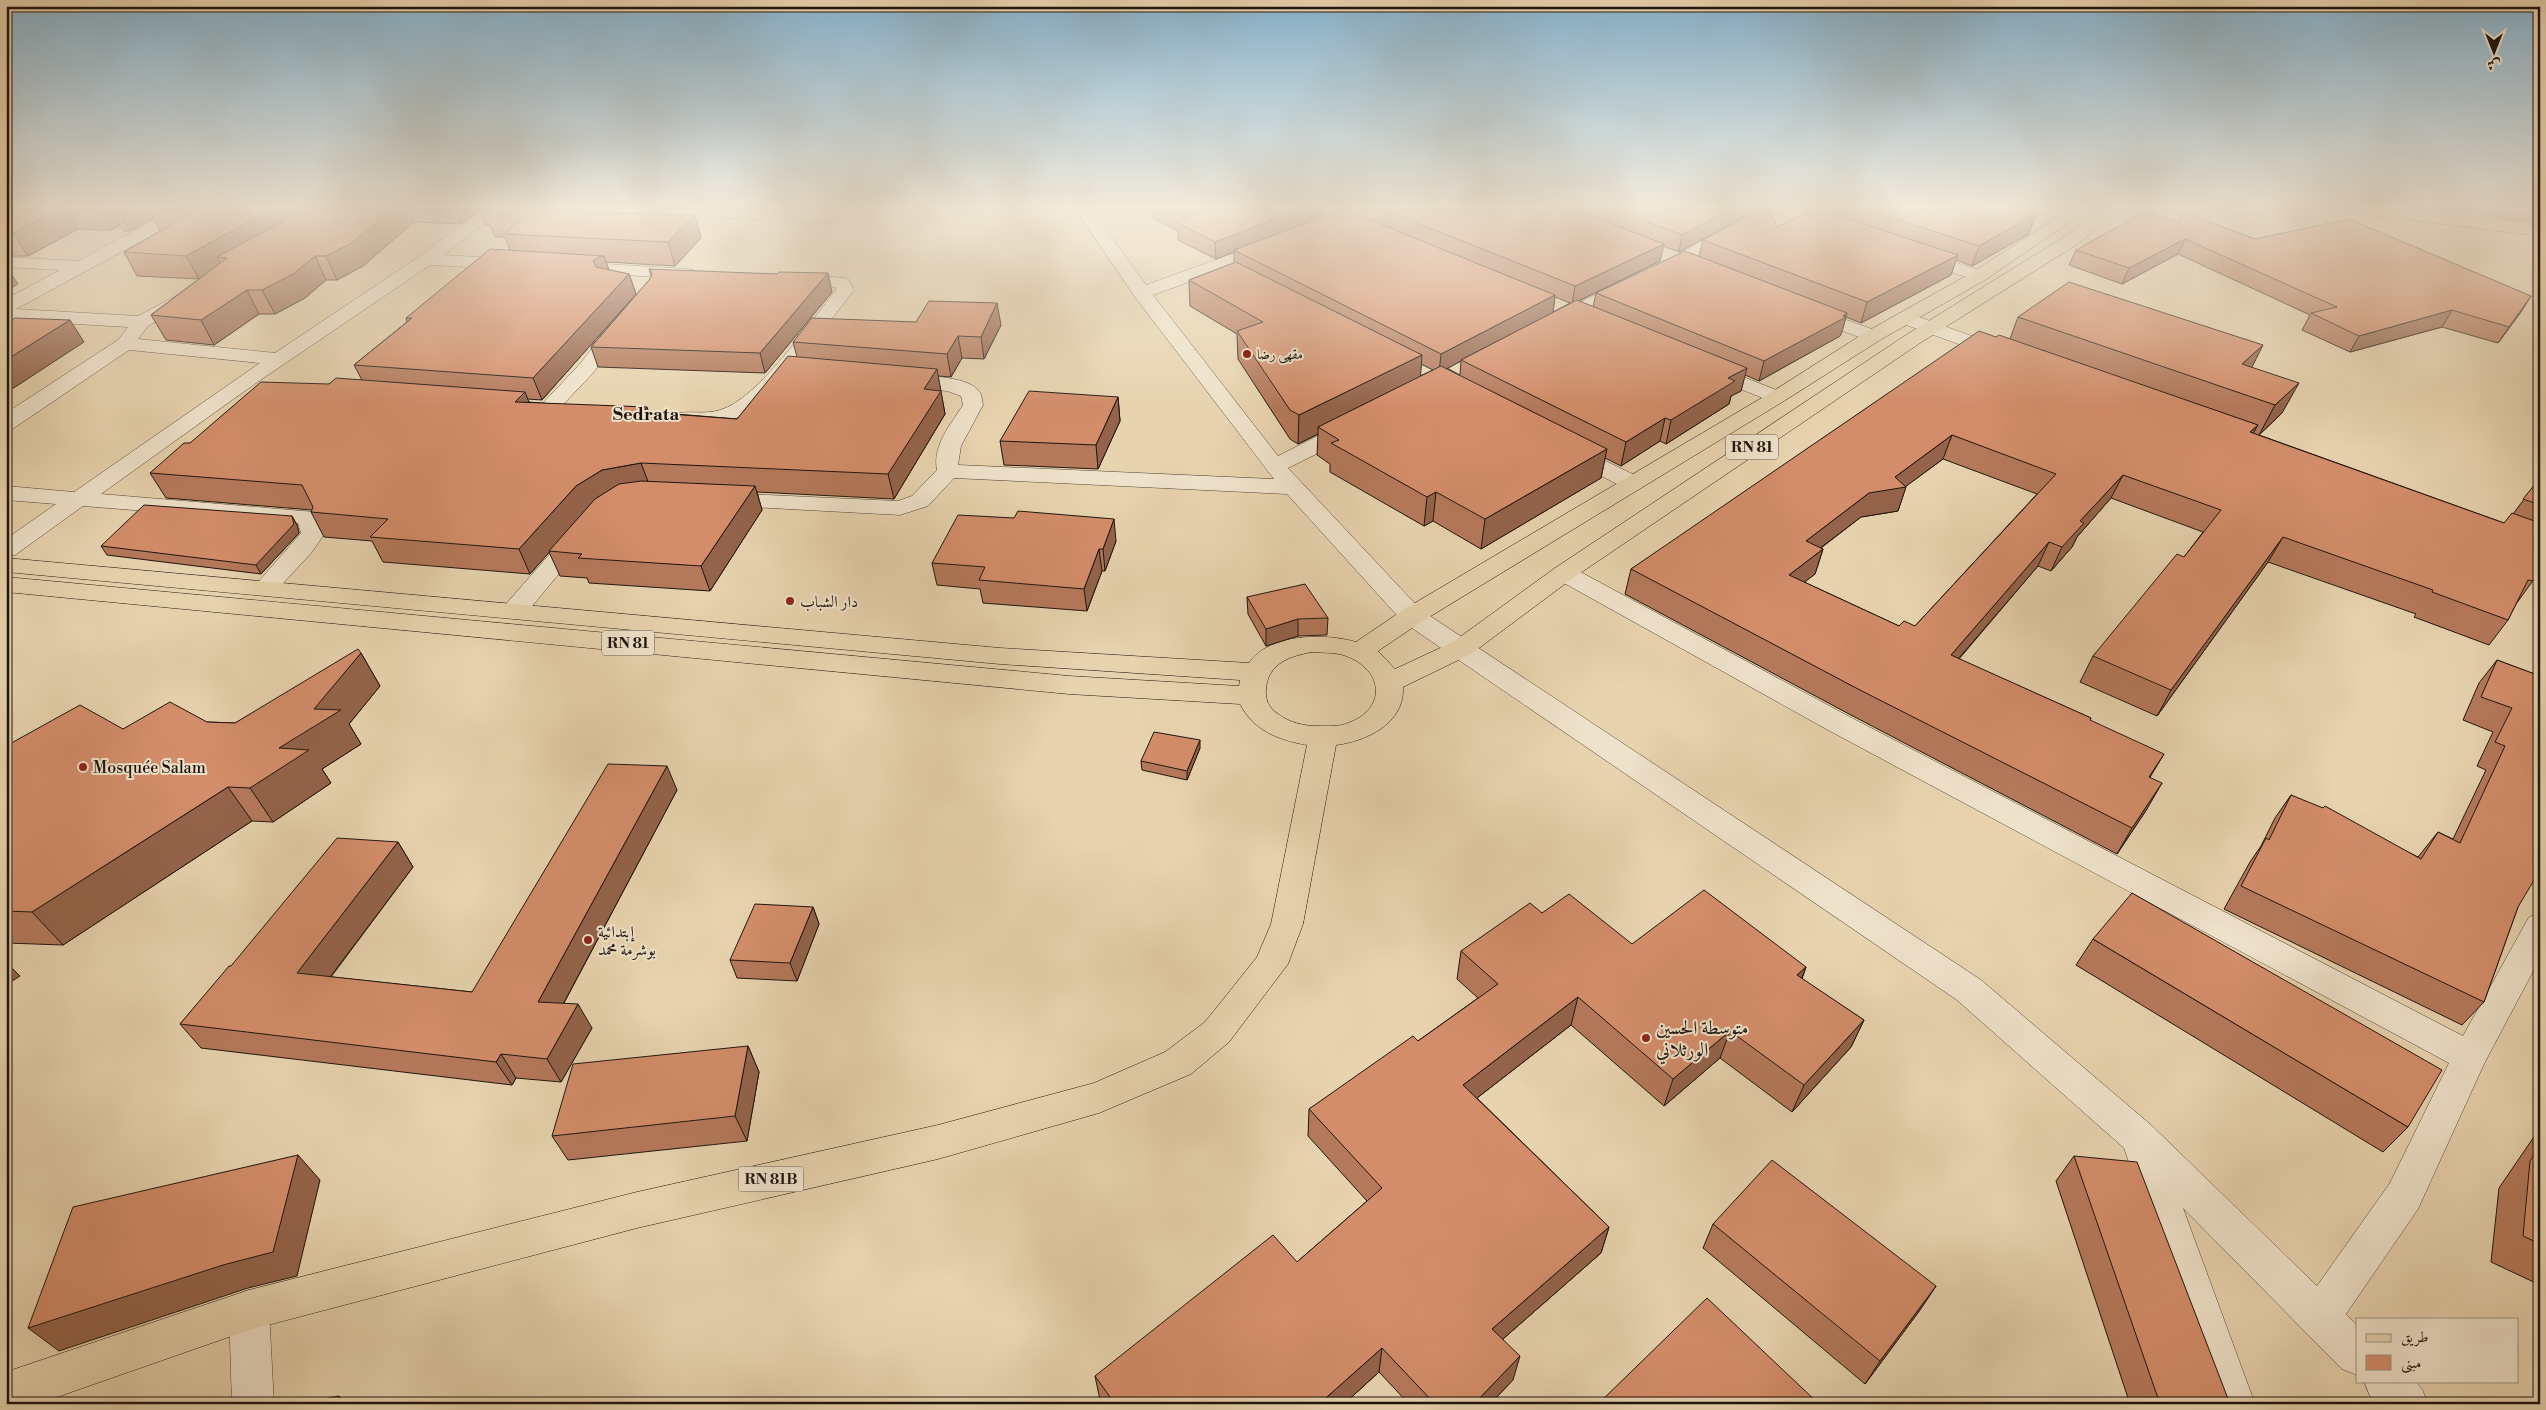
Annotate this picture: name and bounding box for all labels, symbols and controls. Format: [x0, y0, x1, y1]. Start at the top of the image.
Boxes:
north arrow [2468, 28, 2518, 78]
text: ش [2487, 55, 2501, 73]
place label: مقهى رضا [1257, 346, 1303, 364]
marker: مقهى رضا [1241, 348, 1253, 360]
district label: Sedrata [613, 403, 680, 426]
road number: RN 81 [1726, 434, 1778, 460]
place label: دار الشباب [800, 592, 858, 612]
marker: دار الشباب [784, 595, 796, 607]
road number: RN 81 [602, 630, 654, 656]
place label: Mosquée Salam [93, 758, 206, 778]
marker: Mosquée Salam [77, 761, 89, 773]
place label: إبتدائية بوشرمة محمد [598, 922, 656, 960]
marker: إبتدائية بوشرمة محمد [582, 934, 594, 946]
place label: متوسطة الحسين الورثلاني [1656, 1016, 1748, 1065]
marker: متوسطة الحسين الورثلاني [1640, 1032, 1652, 1044]
road number: RN 81B [738, 1166, 804, 1192]
legend [2356, 1318, 2518, 1382]
text: طريق [2401, 1328, 2428, 1347]
text: مبنى [2401, 1354, 2421, 1374]

